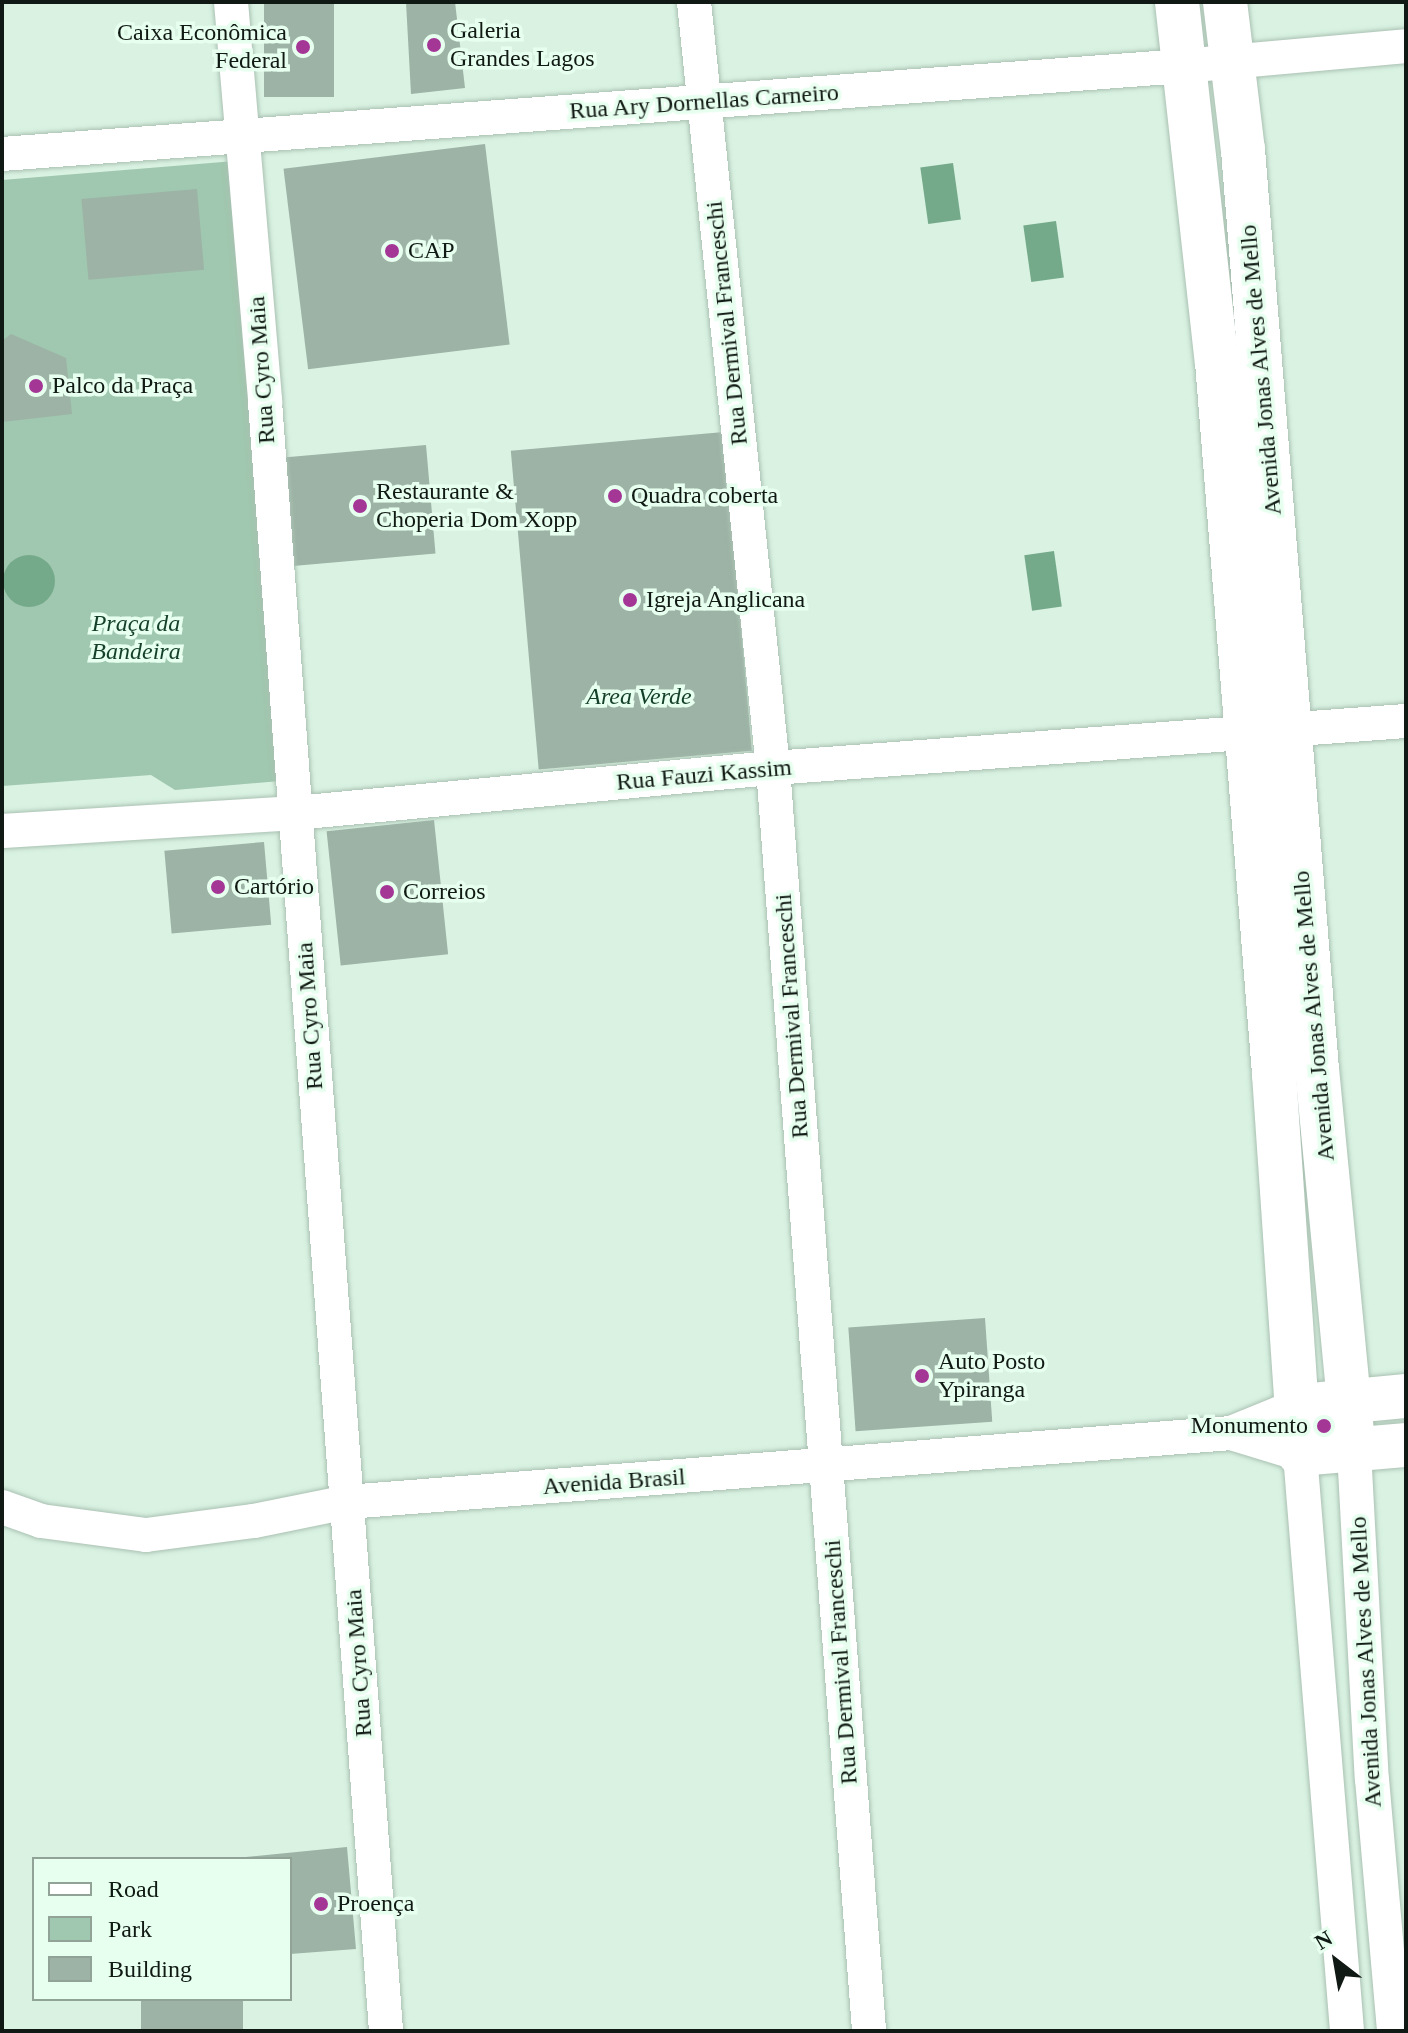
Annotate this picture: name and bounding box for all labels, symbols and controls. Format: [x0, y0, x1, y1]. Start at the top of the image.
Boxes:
place label: Galeria Grandes Lagos [450, 17, 595, 73]
place label: Caixa Econômica Federal [117, 19, 287, 75]
marker: Galeria Grandes Lagos [425, 36, 443, 54]
marker: Caixa Econômica Federal [294, 38, 312, 56]
street label: Rua Ary Dornellas Carneiro [568, 78, 840, 126]
street label: Rua Dermival Franceschi [700, 200, 754, 446]
street label: Avenida Jonas Alves de Mello [1234, 223, 1288, 517]
place label: CAP [408, 237, 455, 265]
marker: CAP [383, 242, 401, 260]
street label: Rua Cyro Maia [242, 295, 282, 445]
place label: Palco da Praça [52, 372, 193, 400]
marker: Palco da Praça [27, 377, 45, 395]
place label: Restaurante & Choperia Dom Xopp [376, 478, 577, 534]
place label: Quadra coberta [631, 482, 778, 510]
marker: Quadra coberta [606, 487, 624, 505]
marker: Restaurante & Choperia Dom Xopp [351, 497, 369, 515]
place label: Igreja Anglicana [646, 586, 807, 614]
marker: Igreja Anglicana [621, 591, 639, 609]
park label: Praça da Bandeira [91, 610, 181, 666]
park label: Area Verde [586, 683, 692, 711]
street label: Rua Fauzi Kassim [615, 753, 793, 797]
street label: Avenida Jonas Alves de Mello [1287, 869, 1341, 1163]
place label: Cartório [234, 873, 314, 901]
marker: Cartório [209, 878, 227, 896]
place label: Correios [403, 878, 486, 906]
marker: Correios [378, 883, 396, 901]
street label: Rua Dermival Franceschi [769, 893, 815, 1139]
street label: Rua Cyro Maia [290, 941, 330, 1091]
place label: Auto Posto Ypiranga [938, 1348, 1045, 1404]
marker: Auto Posto Ypiranga [913, 1367, 931, 1385]
place label: Monumento [1191, 1412, 1308, 1440]
marker: Monumento [1315, 1417, 1333, 1435]
street label: Avenida Brasil [542, 1463, 686, 1501]
street label: Avenida Jonas Alves de Mello [1344, 1515, 1388, 1809]
street label: Rua Dermival Franceschi [818, 1539, 864, 1785]
street label: Rua Cyro Maia [339, 1588, 379, 1738]
legend [32, 1857, 292, 2001]
text: Road [108, 1876, 159, 1902]
place label: Proença [337, 1890, 414, 1918]
marker: Proença [312, 1895, 330, 1913]
text: Park [108, 1916, 152, 1942]
north arrow [1296, 1921, 1376, 2001]
text: N [1310, 1925, 1337, 1955]
text: Building [108, 1956, 192, 1982]

